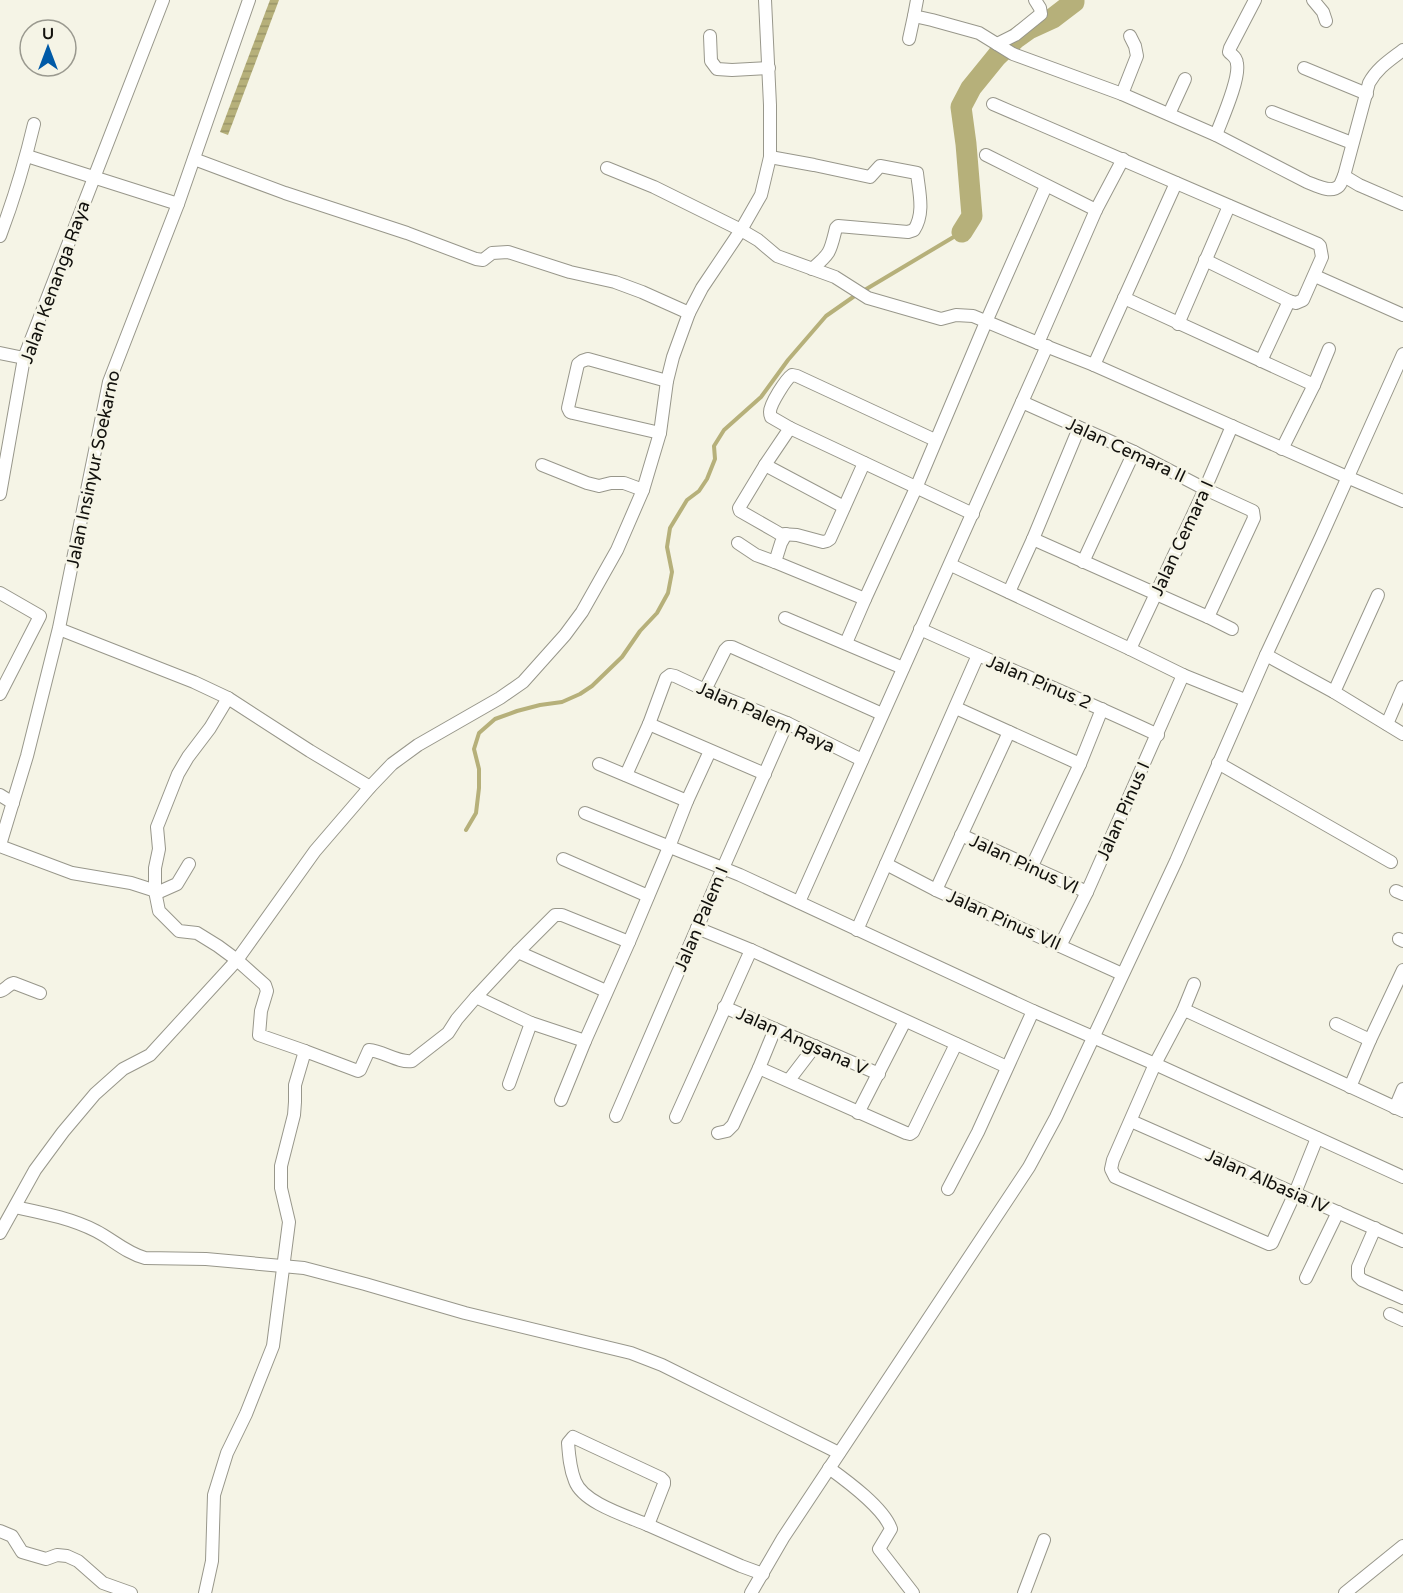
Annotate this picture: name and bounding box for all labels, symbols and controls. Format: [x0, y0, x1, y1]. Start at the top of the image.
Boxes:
north arrow [18, 18, 78, 78]
text: U [42, 24, 54, 44]
street label: Jalan Kenanga Raya [15, 198, 95, 366]
street label: Jalan Insinyur Soekarno [61, 368, 125, 570]
street label: Jalan Cemara II [1063, 413, 1189, 487]
street label: Jalan Cemara I [1146, 477, 1218, 599]
street label: Jalan Pinus 2 [983, 650, 1095, 714]
street label: Jalan Palem Raya [694, 677, 838, 757]
street label: Jalan Pinus I [1091, 758, 1155, 864]
street label: Jalan Pinus Vl [966, 829, 1082, 899]
street label: Jalan Palem I [669, 863, 733, 975]
street label: Jalan Pinus VII [943, 885, 1065, 955]
street label: Jalan Angsana V [733, 1002, 872, 1080]
street label: Jalan Albasia lV [1202, 1144, 1333, 1218]

